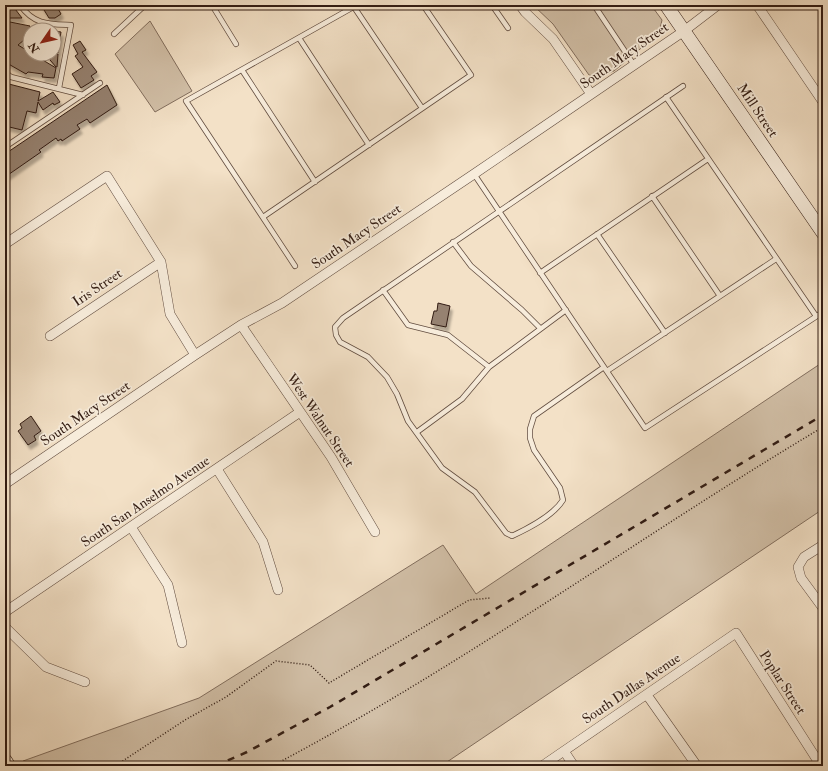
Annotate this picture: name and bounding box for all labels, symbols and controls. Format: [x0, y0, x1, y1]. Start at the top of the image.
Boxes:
street label: South Macy Street [577, 18, 673, 93]
north arrow [22, 22, 62, 62]
text: N [25, 39, 43, 56]
street label: Mill Street [733, 80, 782, 141]
street label: South Macy Street [308, 200, 405, 273]
street label: Iris Street [69, 264, 126, 310]
street label: West Walnut Street [282, 370, 358, 471]
street label: South Macy Street [37, 377, 134, 450]
street label: South San Anselmo Avenue [78, 452, 213, 551]
street label: Poplar Street [755, 647, 810, 718]
street label: South Dallas Avenue [579, 649, 684, 728]

